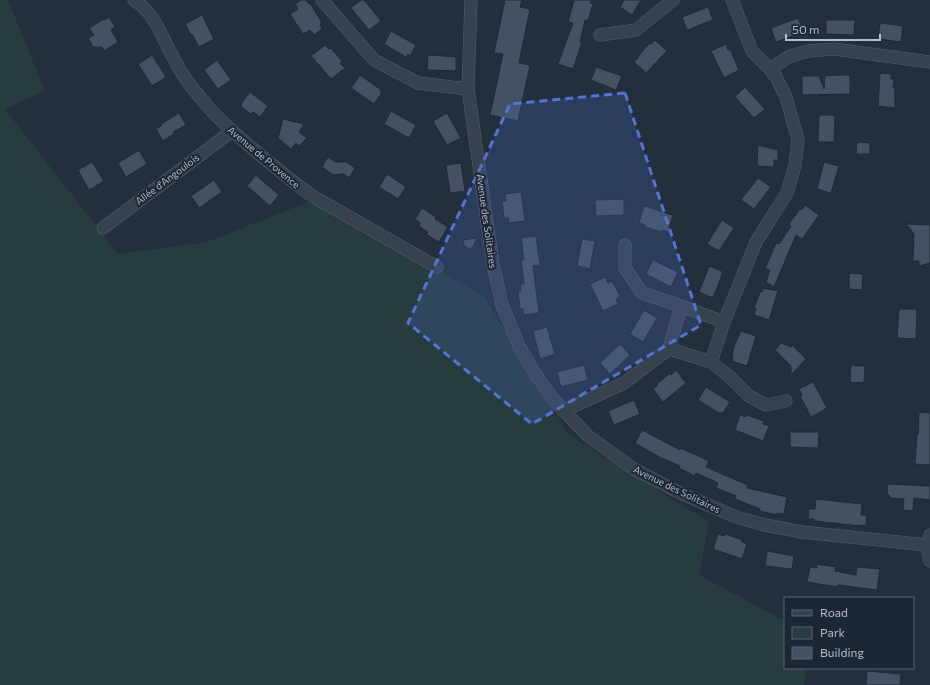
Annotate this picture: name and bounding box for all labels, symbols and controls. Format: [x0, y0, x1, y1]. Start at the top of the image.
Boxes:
scale bar [786, 16, 880, 42]
text: 50 m [792, 22, 820, 36]
street label: Avenue de Provence [226, 123, 302, 191]
street label: Allée d'Angoulois [133, 151, 202, 207]
street label: Avenue des Solitaires [474, 173, 500, 269]
street label: Avenue des Solitaires [632, 463, 723, 515]
legend [784, 597, 914, 669]
text: Road [820, 605, 848, 619]
text: Park [820, 625, 846, 639]
text: Building [820, 645, 864, 659]

